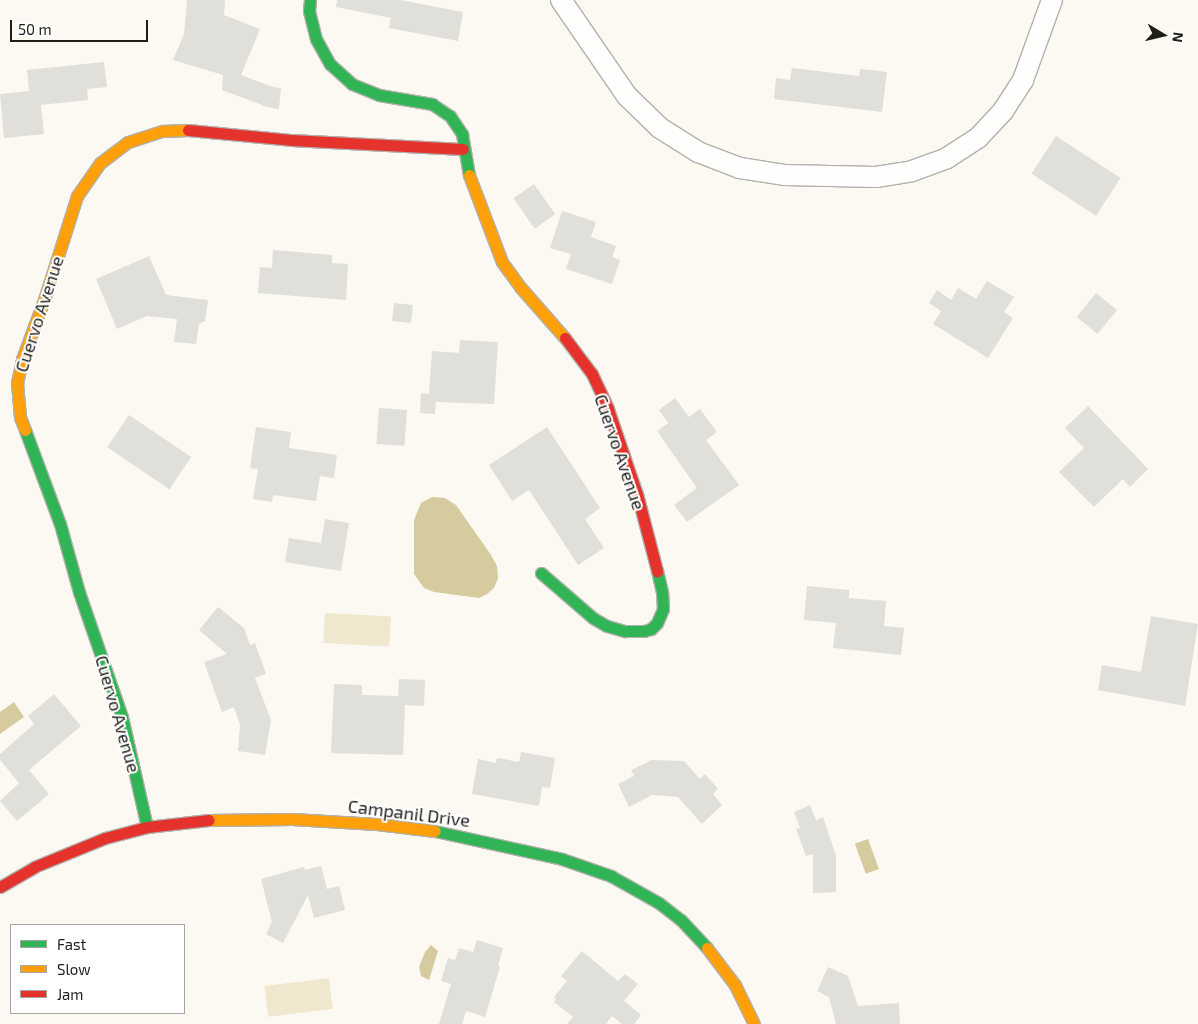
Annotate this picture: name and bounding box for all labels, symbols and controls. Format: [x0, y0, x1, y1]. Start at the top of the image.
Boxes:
scale bar [12, 10, 150, 42]
north arrow [1138, 10, 1188, 60]
text: 50 m [18, 20, 52, 38]
text: N [1169, 31, 1187, 44]
street label: Cuervo Avenue [10, 253, 68, 375]
street label: Cuervo Avenue [590, 391, 650, 513]
street label: Cuervo Avenue [91, 653, 145, 775]
street label: Campanil Drive [347, 795, 471, 831]
legend [10, 924, 185, 1014]
text: Fast [57, 935, 86, 953]
text: Slow [57, 960, 91, 978]
text: Jam [57, 985, 83, 1003]

